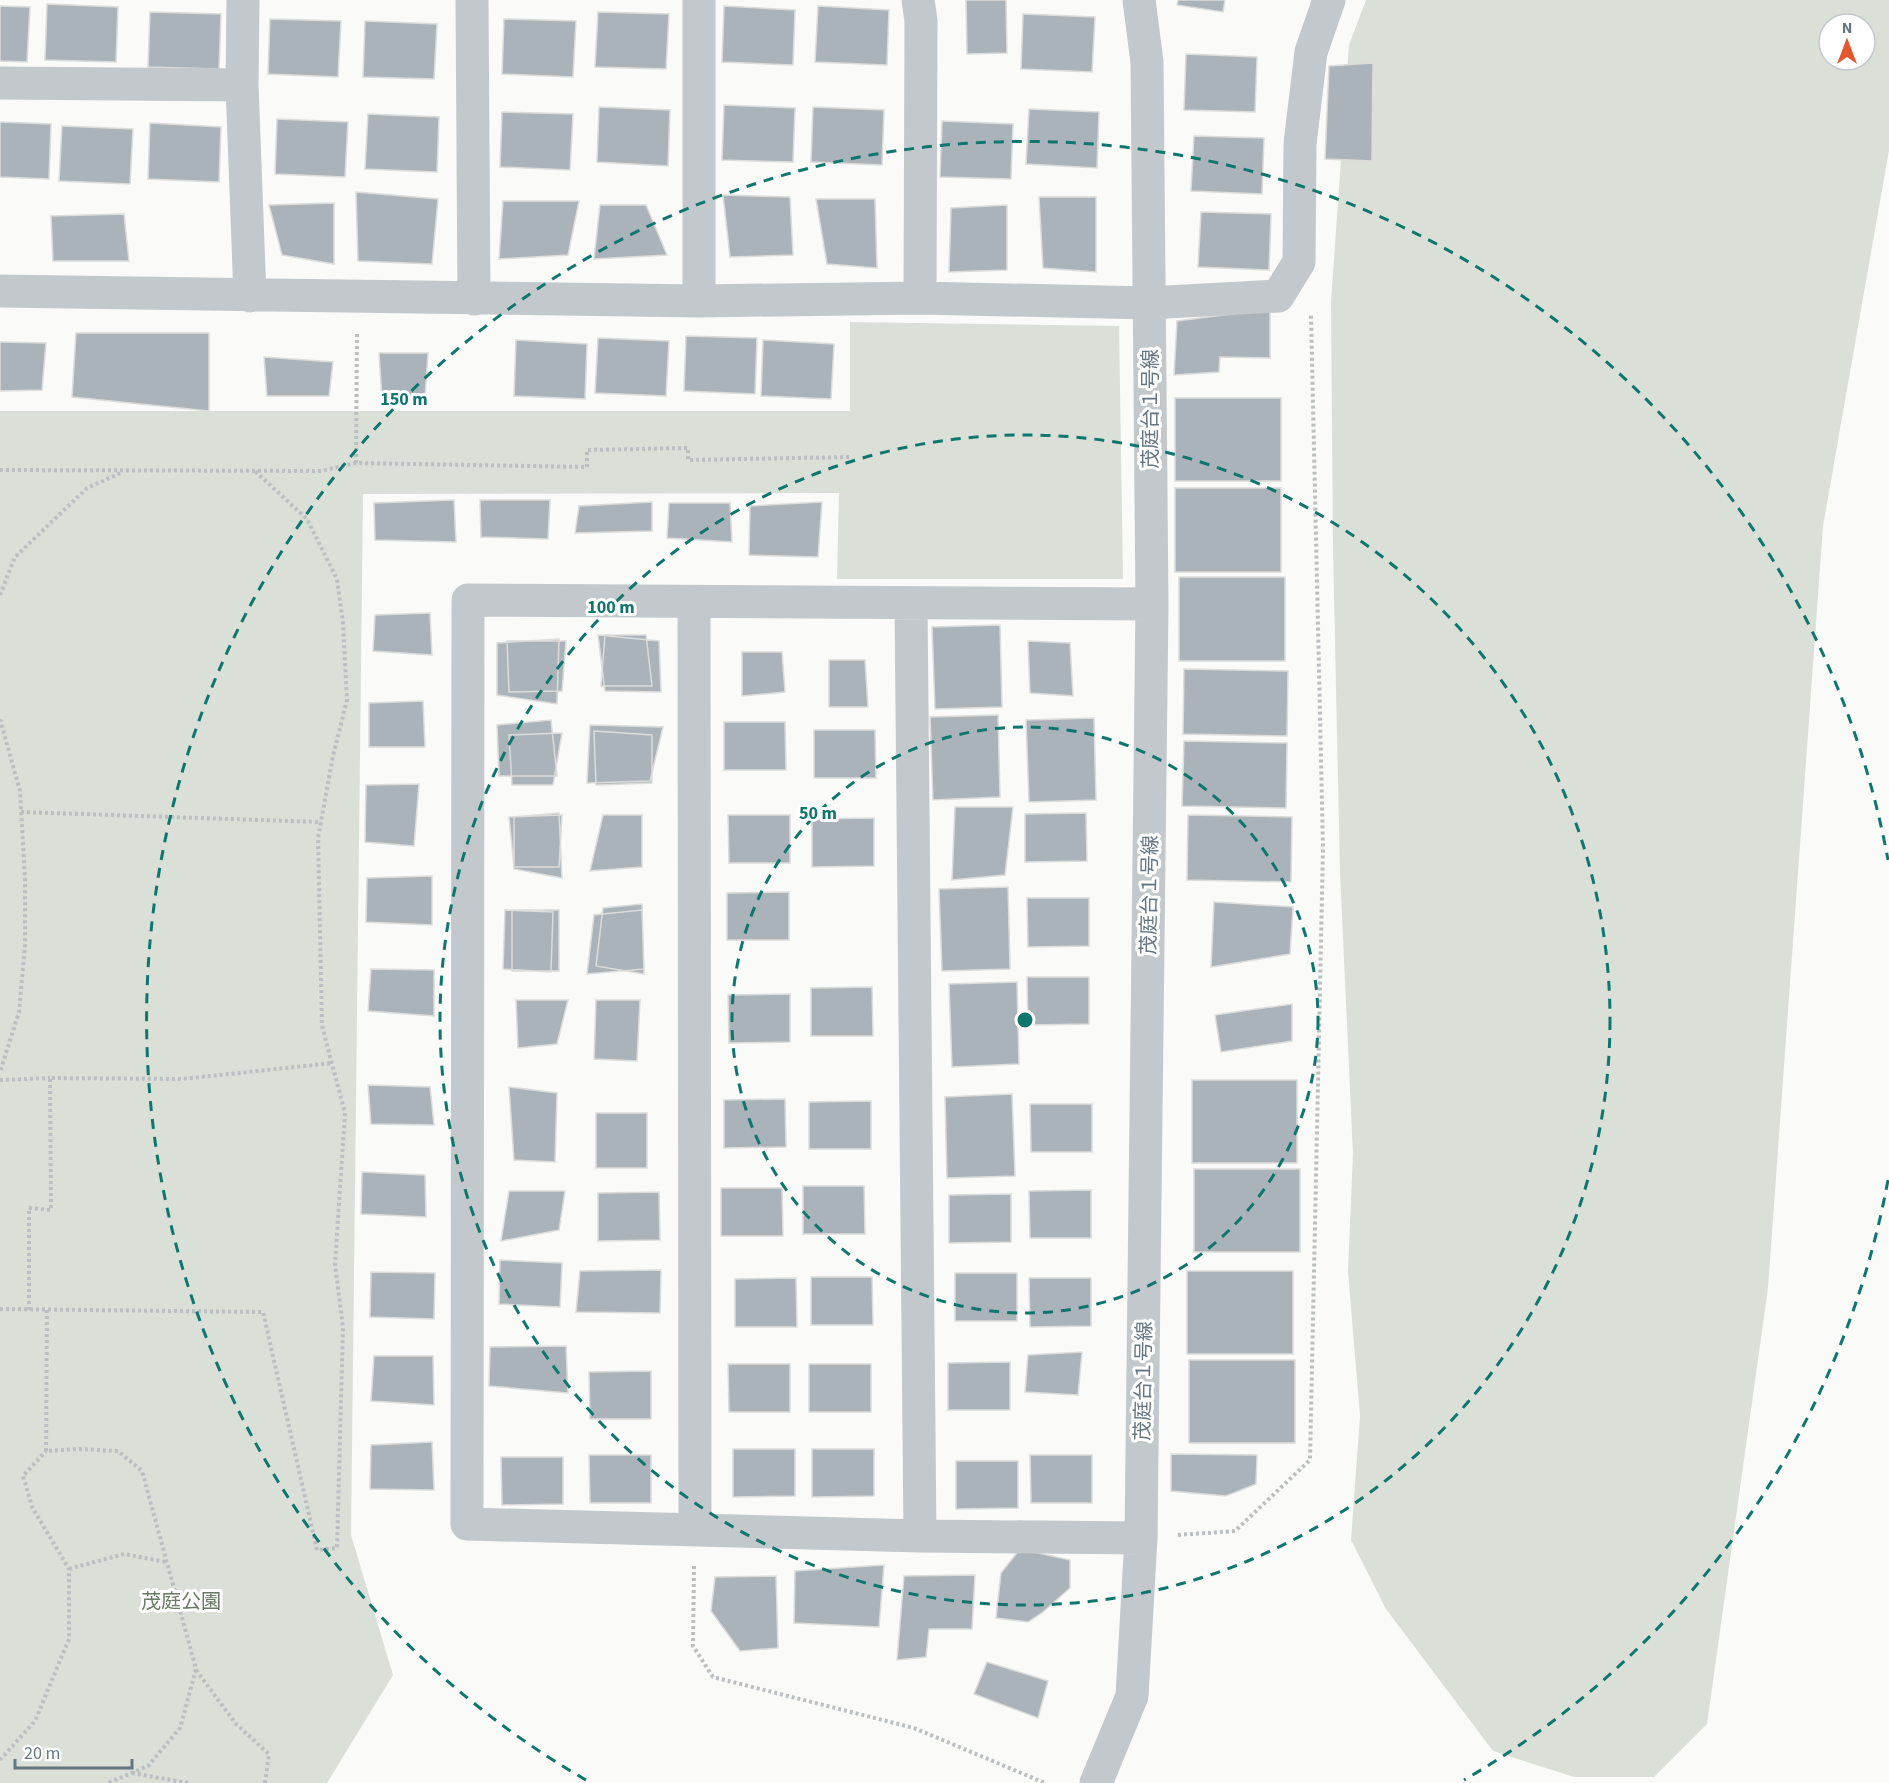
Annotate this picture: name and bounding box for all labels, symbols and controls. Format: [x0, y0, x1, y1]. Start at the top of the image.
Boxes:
north arrow [1817, 12, 1877, 72]
text: N [1842, 17, 1852, 39]
street label: 茂庭台１号線 [1137, 349, 1165, 469]
text: 150 m [380, 387, 428, 412]
text: 100 m [587, 595, 635, 620]
text: 50 m [799, 801, 837, 826]
street label: 茂庭台１号線 [1135, 835, 1165, 955]
centre of rings [1015, 1010, 1035, 1030]
street label: 茂庭台１号線 [1129, 1321, 1159, 1441]
park label: 茂庭公園 [141, 1588, 221, 1616]
scale bar [15, 1732, 132, 1770]
text: 20 m [24, 1741, 60, 1766]

